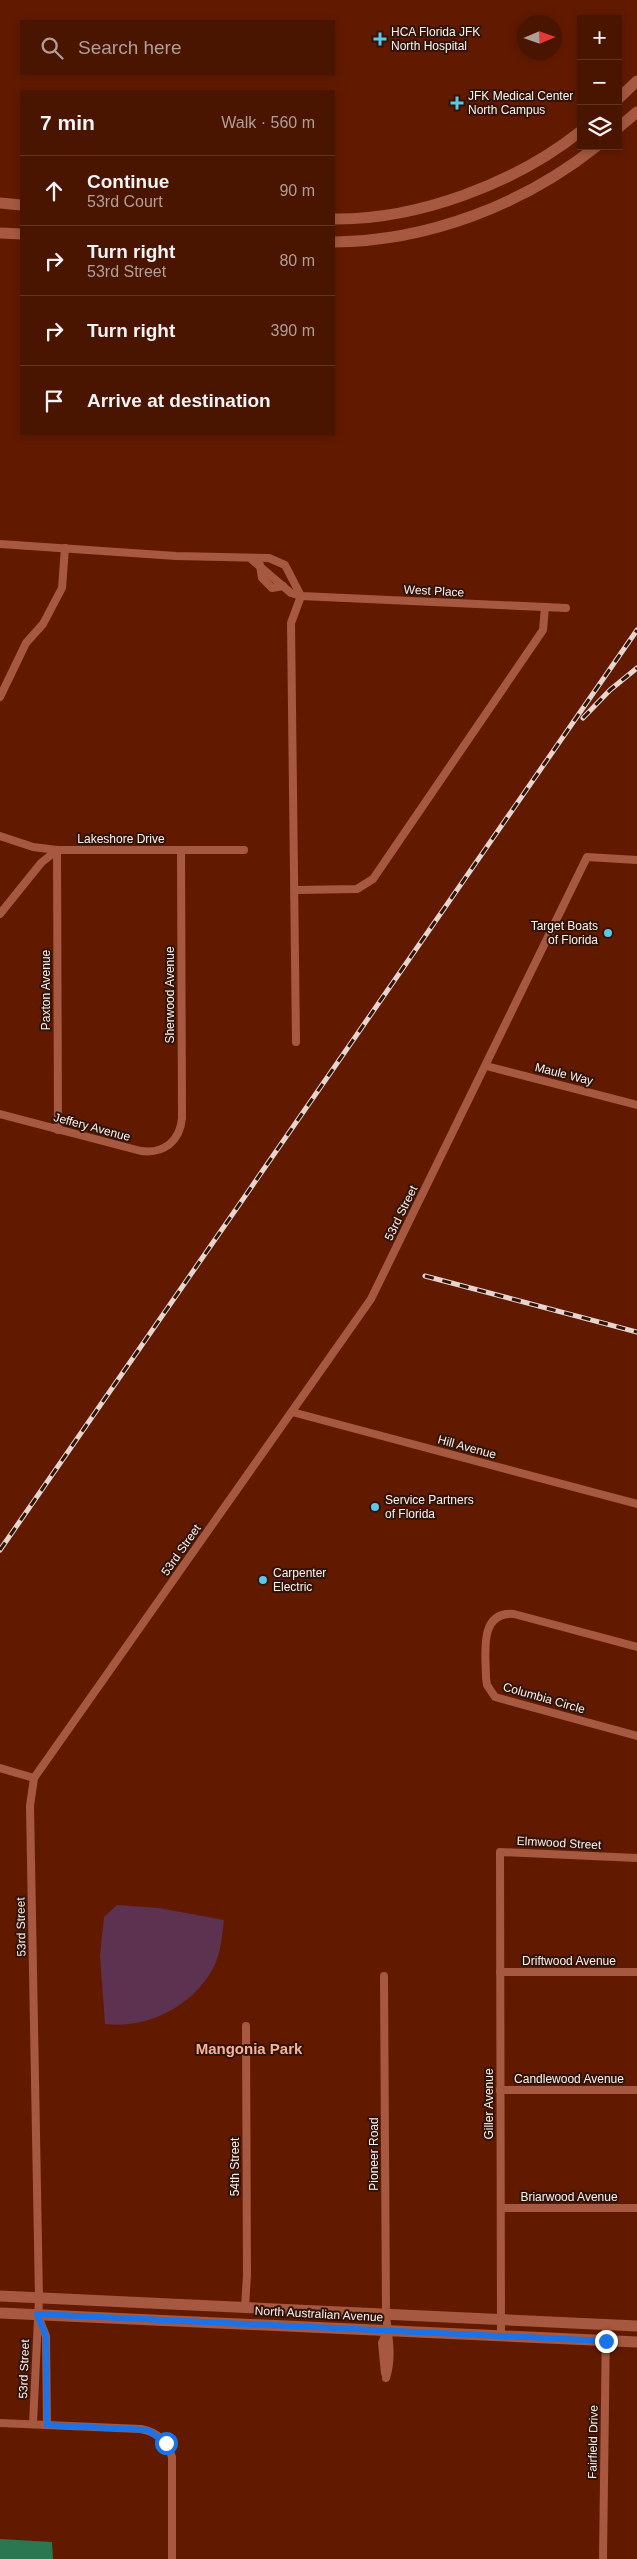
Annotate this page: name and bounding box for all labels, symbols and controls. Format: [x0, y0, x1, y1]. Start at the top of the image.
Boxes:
north arrow [517, 15, 562, 60]
map controls [577, 15, 622, 150]
button: + [577, 15, 622, 60]
search box [20, 20, 335, 75]
place label: HCA Florida JFK North Hospital [391, 25, 480, 53]
marker: HCA Florida JFK North Hospital [373, 32, 387, 46]
icon: search [38, 34, 66, 62]
text: Search here [78, 37, 182, 58]
button: − [577, 60, 622, 105]
place label: JFK Medical Center North Campus [468, 89, 573, 117]
marker: JFK Medical Center North Campus [450, 96, 464, 110]
button: layers [577, 105, 622, 150]
text: 7 min [40, 111, 95, 134]
text: Walk · 560 m [221, 114, 315, 131]
text: Continue [87, 171, 169, 192]
icon: ahead [40, 177, 68, 205]
text: 90 m [279, 182, 315, 199]
text: 53rd Court [87, 193, 163, 210]
text: Turn right [87, 241, 175, 262]
icon: right [40, 247, 68, 275]
text: 80 m [279, 252, 315, 269]
text: 53rd Street [87, 263, 166, 280]
icon: right [40, 317, 68, 345]
text: Turn right [87, 320, 175, 341]
text: 390 m [271, 322, 315, 339]
icon: arrive [40, 387, 68, 415]
text: Arrive at destination [87, 390, 271, 411]
street label: West Place [403, 582, 465, 600]
street label: Lakeshore Drive [77, 832, 165, 846]
place label: Target Boats of Florida [531, 919, 598, 947]
marker: Target Boats of Florida [602, 927, 614, 939]
street label: Sherwood Avenue [163, 946, 177, 1044]
street label: Paxton Avenue [39, 949, 53, 1030]
street label: Maule Way [533, 1060, 595, 1088]
street label: Jeffery Avenue [52, 1110, 132, 1144]
street label: 53rd Street [382, 1183, 421, 1243]
street label: Hill Avenue [436, 1432, 498, 1462]
place label: Service Partners of Florida [385, 1493, 474, 1521]
marker: Service Partners of Florida [369, 1501, 381, 1513]
street label: 53rd Street [158, 1521, 204, 1578]
place label: Carpenter Electric [273, 1566, 326, 1594]
marker: Carpenter Electric [257, 1574, 269, 1586]
street label: Columbia Circle [501, 1680, 587, 1716]
street label: Elmwood Street [516, 1834, 602, 1852]
street label: 53rd Street [13, 1897, 29, 1957]
street label: Driftwood Avenue [522, 1954, 616, 1968]
district label: Mangonia Park [196, 2040, 303, 2057]
street label: Giller Avenue [482, 2068, 496, 2140]
street label: Candlewood Avenue [514, 2072, 624, 2086]
street label: Pioneer Road [367, 2117, 381, 2191]
street label: 54th Street [228, 2137, 242, 2196]
street label: Briarwood Avenue [520, 2190, 618, 2204]
street label: North Australian Avenue [254, 2304, 384, 2324]
route end [595, 2330, 618, 2353]
street label: 53rd Street [16, 2338, 32, 2399]
street label: Fairfield Drive [585, 2405, 601, 2479]
route start [155, 2432, 178, 2455]

